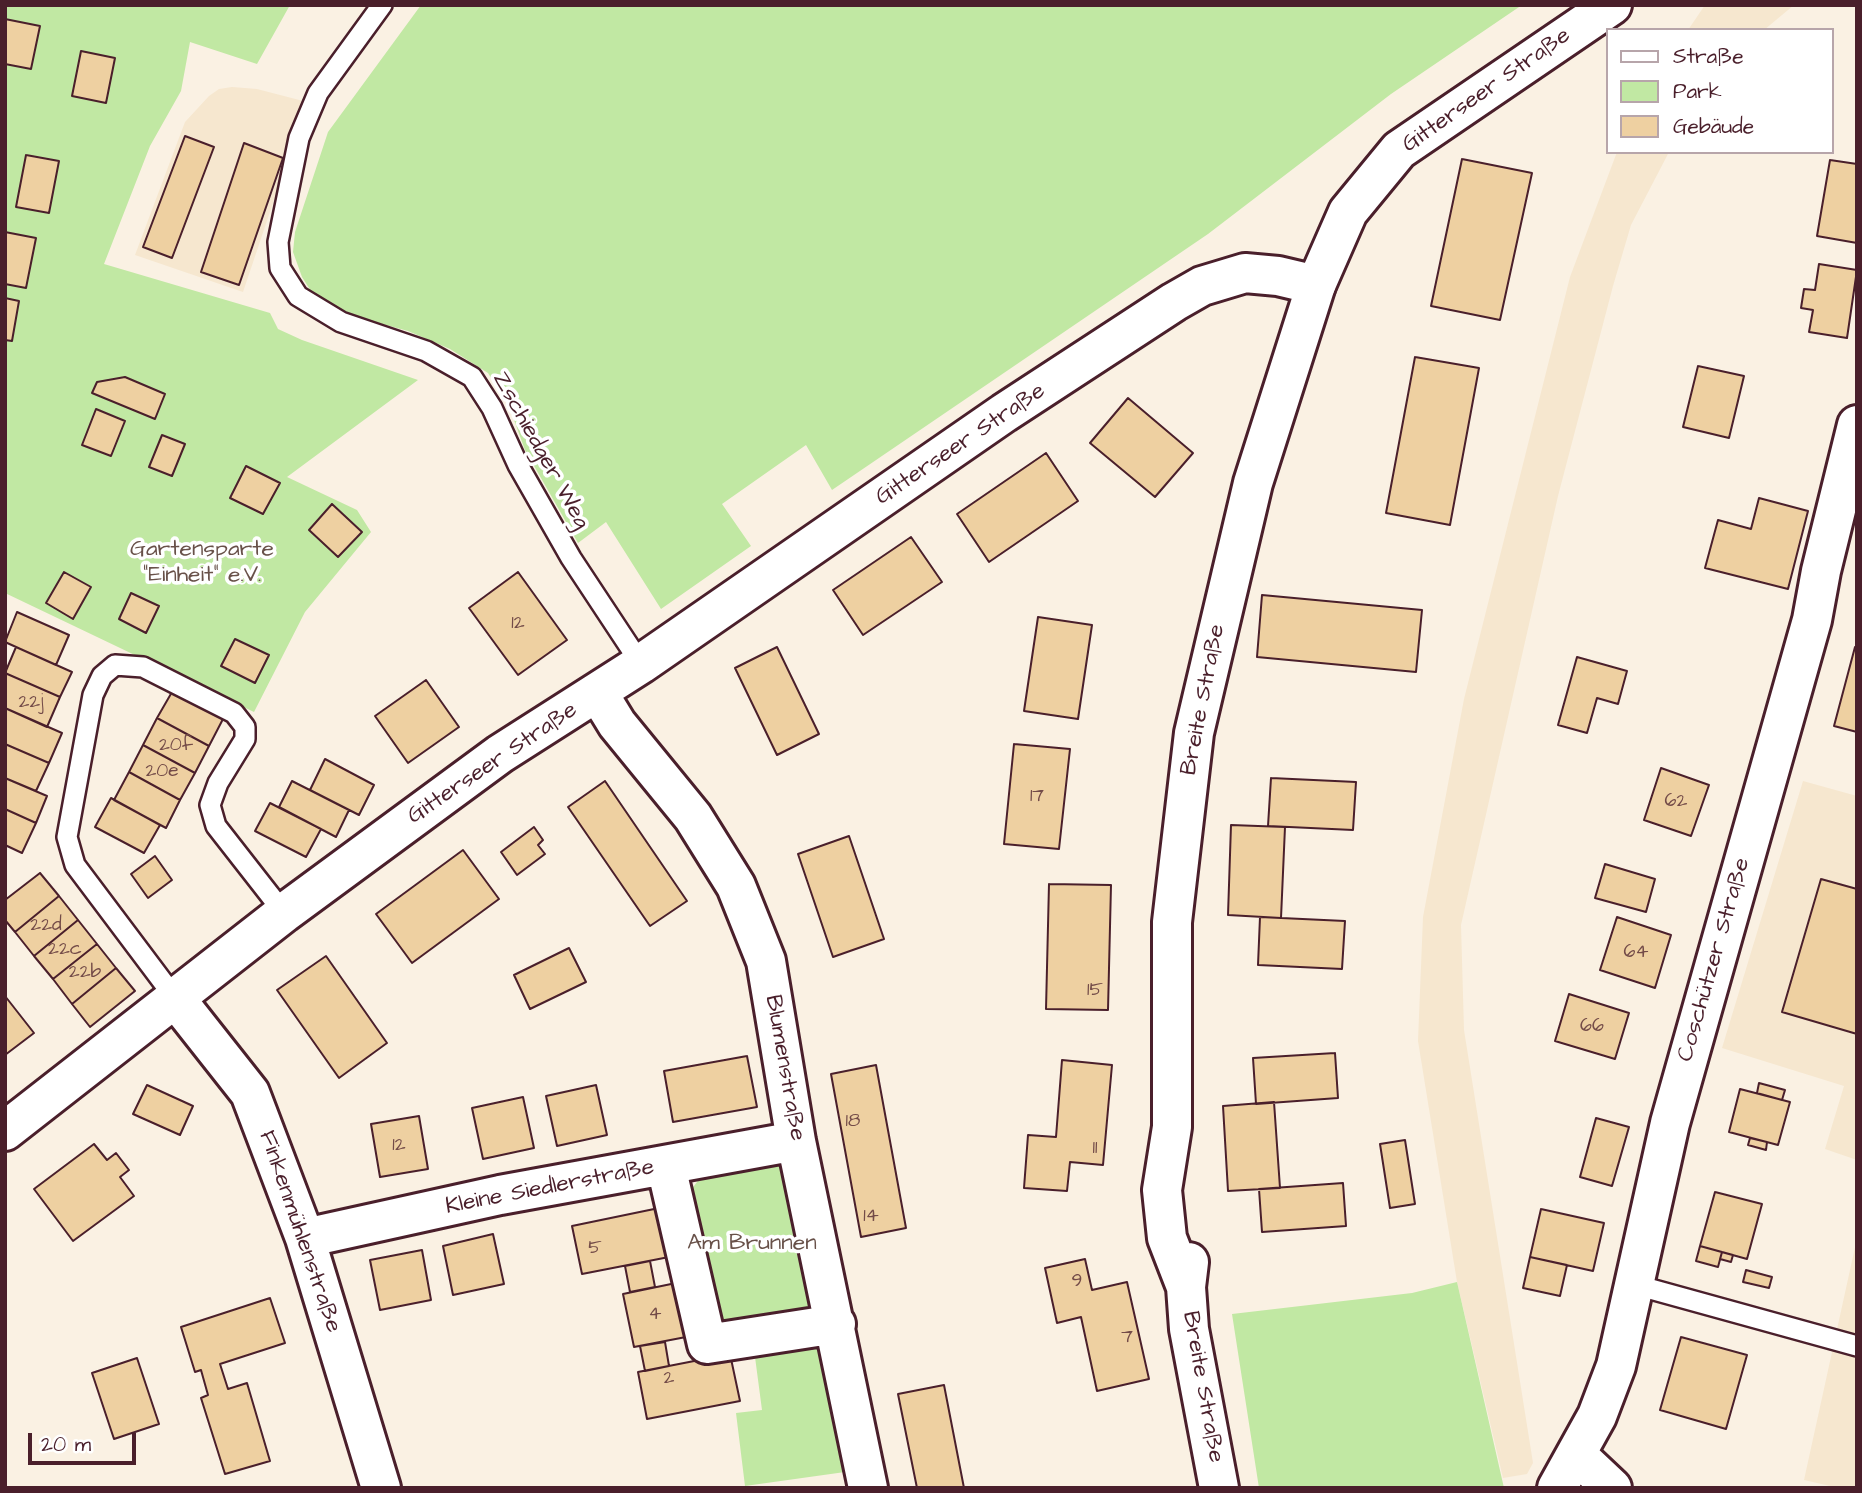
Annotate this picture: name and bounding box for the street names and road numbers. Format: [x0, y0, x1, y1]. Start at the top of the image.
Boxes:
street label: Gitterseer Straße [1398, 23, 1576, 159]
street label: Zschiedger Weg [485, 368, 595, 534]
street label: Gitterseer Straße [871, 378, 1051, 512]
street label: Breite Straße [1176, 622, 1232, 778]
street label: Gitterseer Straße [403, 697, 583, 831]
street label: Coschützer Straße [1673, 855, 1757, 1065]
street label: Blumenstraße [758, 993, 810, 1143]
street label: Finkenmühlenstraße [252, 1128, 346, 1336]
street label: Kleine Siedlerstraße [443, 1154, 657, 1222]
street label: Breite Straße [1175, 1309, 1229, 1465]

